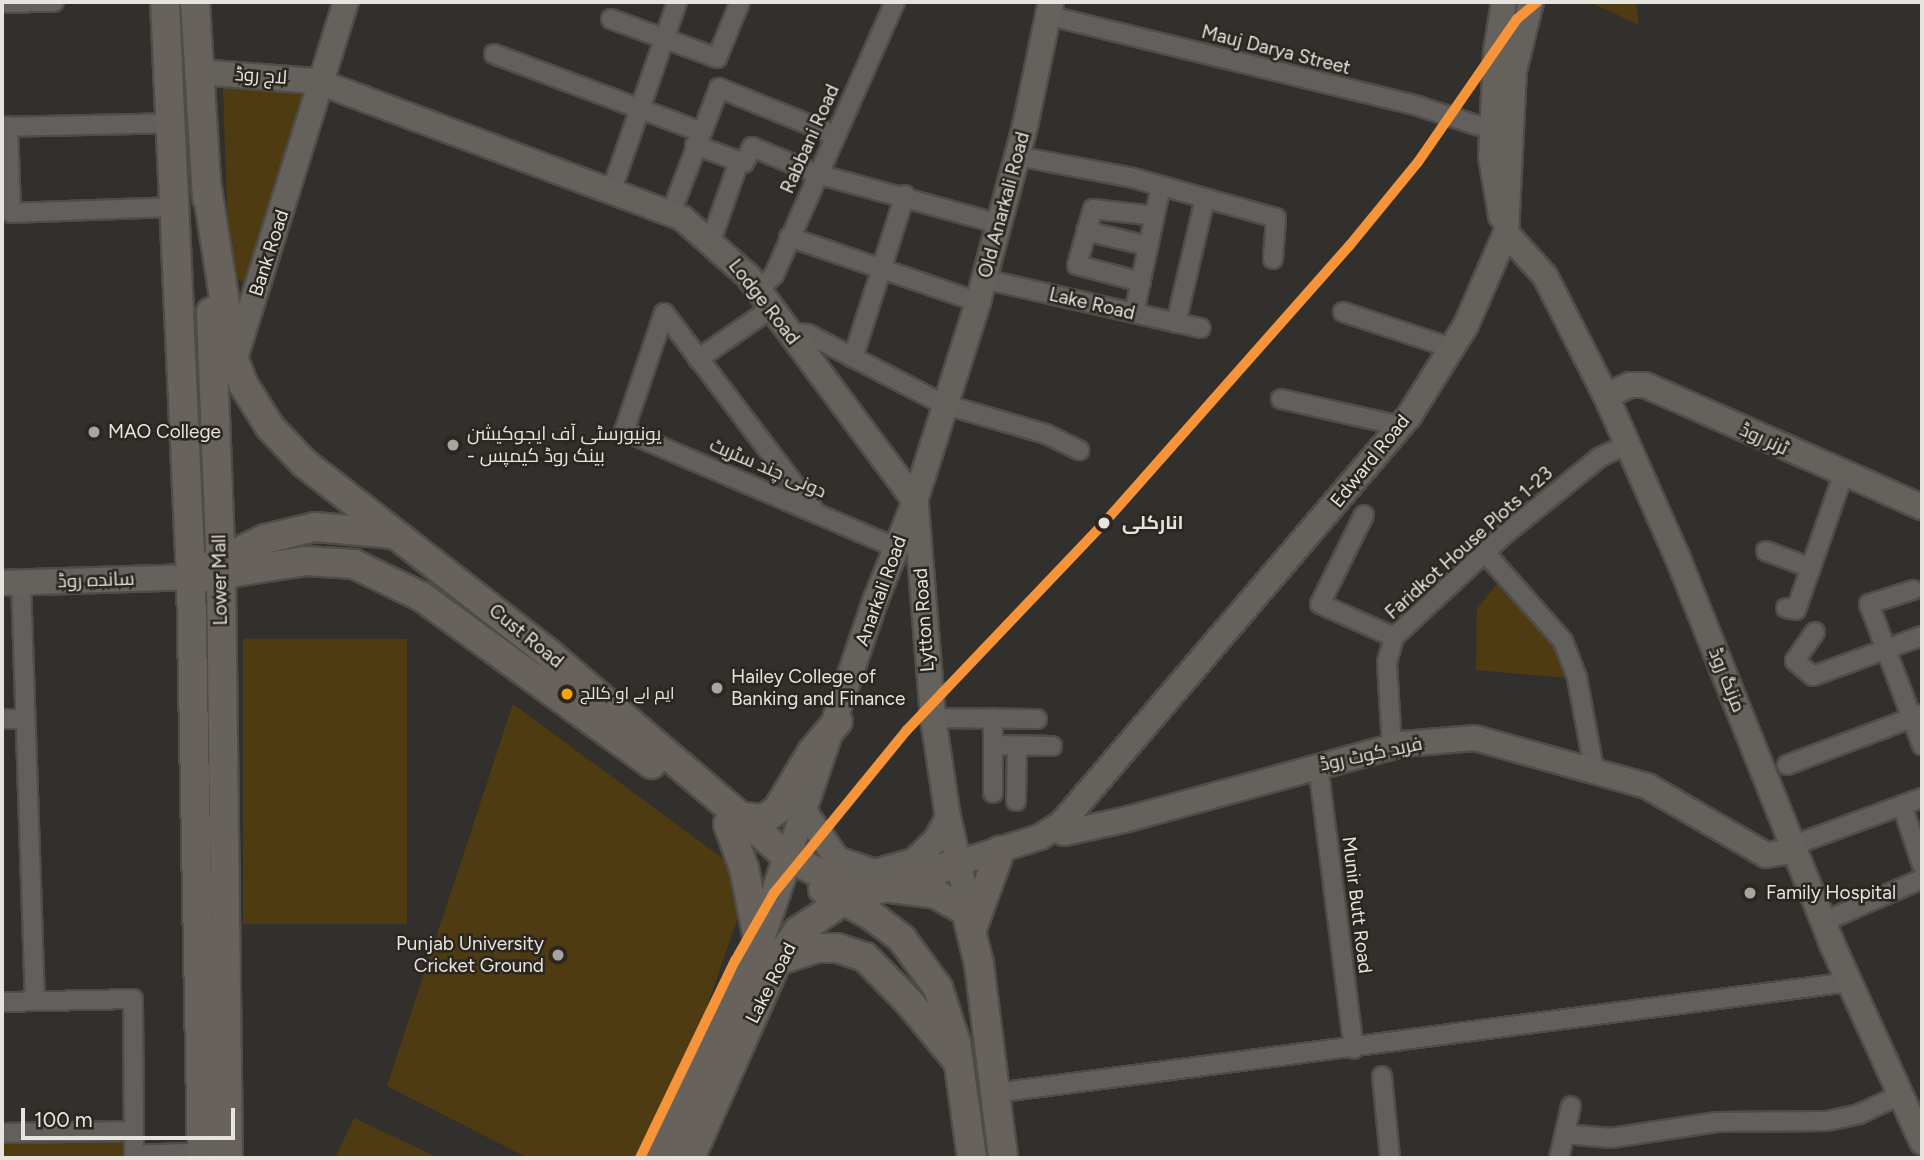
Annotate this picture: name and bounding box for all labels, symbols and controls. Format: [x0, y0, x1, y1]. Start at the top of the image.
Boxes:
street label: Mauj Darya Street [1199, 20, 1353, 80]
street label: لاج روڈ [234, 63, 288, 89]
street label: Rabbani Road [776, 81, 844, 197]
street label: Old Anarkali Road [974, 130, 1034, 280]
street label: Bank Road [244, 207, 294, 299]
street label: Lodge Road [724, 255, 804, 349]
street label: Lake Road [1047, 283, 1137, 325]
street label: Edward Road [1326, 410, 1414, 512]
street label: ٹرنر روڈ [1736, 418, 1792, 460]
place label: MAO College [108, 421, 221, 443]
place label: یونیورسٹی آف ایجوکیشن - بینک روڈ کیمپس [467, 423, 661, 467]
marker: MAO College [86, 424, 102, 440]
street label: دونی چند سٹریٹ [706, 433, 830, 503]
marker: یونیورسٹی آف ایجوکیشن - بینک روڈ کیمپس [445, 437, 461, 453]
street label: Faridkot House Plots 1-23 [1381, 462, 1557, 624]
marker: انارکلی [1093, 512, 1115, 534]
place label: انارکلی [1122, 512, 1183, 534]
street label: Anarkali Road [851, 533, 911, 649]
street label: Lower Mall [208, 534, 232, 626]
street label: ساندہ روڈ [57, 567, 135, 593]
street label: Lytton Road [909, 567, 939, 673]
street label: Cust Road [484, 599, 568, 673]
street label: مزنگ روڈ [1704, 644, 1750, 716]
place label: Hailey College of Banking and Finance [731, 666, 905, 710]
marker: Hailey College of Banking and Finance [709, 680, 725, 696]
place label: ایم اے او کالج [580, 684, 675, 704]
marker: ایم اے او کالج [560, 687, 574, 701]
street label: فرید کوٹ روڈ [1318, 732, 1424, 776]
street label: Munir Butt Road [1337, 835, 1377, 975]
place label: Family Hospital [1766, 882, 1896, 904]
marker: Family Hospital [1740, 883, 1760, 903]
place label: Punjab University Cricket Ground [396, 933, 544, 977]
street label: Lake Road [741, 939, 801, 1027]
marker: Punjab University Cricket Ground [550, 947, 566, 963]
scale bar [24, 1094, 238, 1138]
text: 100 m [34, 1107, 93, 1132]

